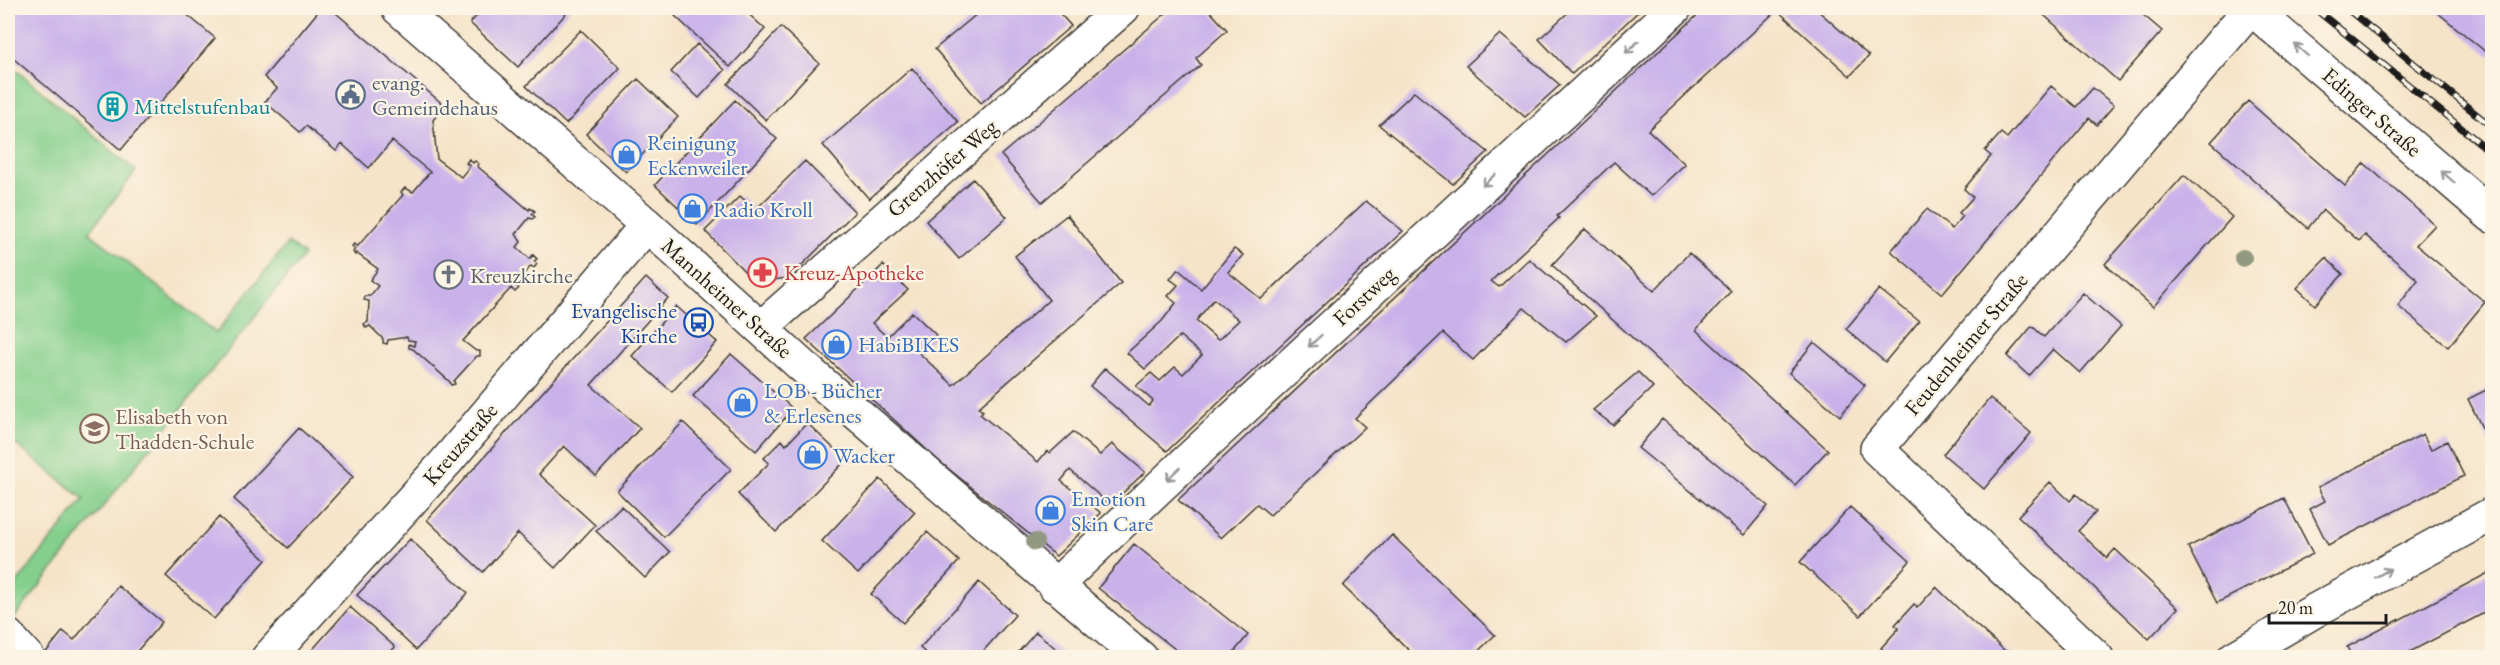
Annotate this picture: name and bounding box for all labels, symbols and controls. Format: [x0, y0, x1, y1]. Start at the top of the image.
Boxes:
one-way arrow [1624, 40, 1639, 54]
one-way arrow [2293, 43, 2308, 57]
street label: Edinger Straße [2316, 61, 2428, 164]
place label: evang. Gemeindehaus [372, 68, 498, 122]
public building icon: evang. Gemeindehaus [335, 79, 367, 111]
building icon: Mittelstufenbau [97, 90, 129, 122]
place label: Mittelstufenbau [134, 92, 271, 121]
street label: Grenzhöfer Weg [881, 112, 1004, 224]
place label: Reinigung Eckenweiler [647, 128, 748, 182]
shop icon: Reinigung Eckenweiler [610, 139, 642, 171]
one-way arrow [2440, 171, 2456, 184]
one-way arrow [1482, 173, 1497, 187]
shop icon: Radio Kroll [676, 193, 708, 225]
place label: Radio Kroll [713, 195, 813, 224]
street label: Mannheimer Straße [655, 231, 799, 365]
pharmacy icon: Kreuz-Apotheke [747, 256, 779, 288]
place label: Kreuz-Apotheke [784, 258, 924, 287]
church icon: Kreuzkirche [433, 259, 465, 291]
street label: Forstweg [1326, 259, 1402, 332]
place label: Kreuzkirche [470, 261, 573, 290]
street label: Feudenheimer Straße [1898, 266, 2035, 421]
place label: Evangelische Kirche [571, 296, 677, 350]
bus stop icon: Evangelische Kirche [682, 307, 714, 339]
shop icon: HabiBIKES [821, 328, 853, 360]
place label: HabiBIKES [858, 330, 959, 359]
one-way arrow [1308, 334, 1323, 349]
place label: LOB - Bücher & Erlesenes [764, 376, 883, 430]
shop icon: LOB - Bücher & Erlesenes [727, 387, 759, 419]
street label: Kreuzstraße [416, 396, 504, 491]
place label: Elisabeth von Thadden-Schule [115, 402, 255, 456]
school or university icon: Elisabeth von Thadden-Schule [78, 413, 110, 445]
shop icon: Wacker [796, 439, 828, 471]
place label: Wacker [833, 441, 896, 470]
one-way arrow [1165, 467, 1180, 482]
place label: Emotion Skin Care [1071, 484, 1154, 538]
shop icon: Emotion Skin Care [1034, 495, 1066, 527]
one-way arrow [2374, 567, 2392, 578]
scale bar [2269, 587, 2386, 625]
text: 20 m [2278, 596, 2313, 619]

